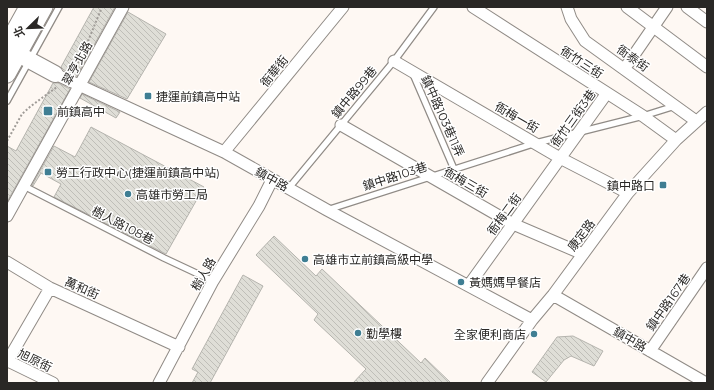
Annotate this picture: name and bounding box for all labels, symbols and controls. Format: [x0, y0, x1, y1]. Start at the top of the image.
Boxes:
north arrow [8, 8, 48, 48]
text: 北 [10, 24, 27, 40]
street label: 翠亨北路 [59, 38, 95, 88]
street label: 衙泰街 [614, 42, 652, 74]
street label: 衙竹三街 [558, 43, 606, 81]
street label: 衙華街 [257, 52, 291, 90]
street label: 鎮中路99巷 [328, 63, 380, 121]
street label: 鎮中路103巷11弄 [418, 73, 468, 159]
street label: 衙竹三街3巷 [547, 87, 599, 149]
place label: 捷運前鎮高中站 [156, 89, 240, 104]
marker: 捷運前鎮高中站 [143, 91, 153, 101]
street label: 衙梅一街 [492, 99, 542, 135]
place label: 前鎮高中 [57, 104, 105, 119]
marker: 前鎮高中 [42, 105, 54, 117]
street label: 鎮中路103巷 [361, 159, 429, 193]
street label: 鎮中路 [253, 164, 291, 194]
street label: 衙梅三街 [441, 164, 491, 200]
place label: 勞工行政中心(捷運前鎮高中站) [56, 165, 220, 180]
marker: 勞工行政中心(捷運前鎮高中站) [43, 167, 53, 177]
place label: 鎮中路口 [607, 178, 655, 193]
marker: 鎮中路口 [658, 180, 668, 190]
place label: 高雄市勞工局 [136, 187, 208, 202]
marker: 高雄市勞工局 [123, 189, 133, 199]
street label: 衙梅二街 [484, 190, 524, 238]
street label: 樹人路108巷 [89, 203, 157, 247]
street label: 康定路 [564, 216, 598, 254]
place label: 高雄市立前鎮高級中學 [313, 252, 433, 267]
marker: 高雄市立前鎮高級中學 [300, 254, 310, 264]
street label: 樹人路 [188, 255, 218, 293]
street label: 鎮中路167巷 [643, 270, 693, 334]
street label: 萬和街 [62, 274, 102, 302]
place label: 黃媽媽早餐店 [469, 275, 541, 290]
marker: 黃媽媽早餐店 [456, 277, 466, 287]
street label: 鎮中路 [611, 324, 649, 354]
place label: 勤學樓 [366, 326, 402, 341]
place label: 全家便利商店 [454, 327, 526, 342]
marker: 勤學樓 [353, 328, 363, 338]
marker: 全家便利商店 [529, 329, 539, 339]
street label: 旭原街 [16, 345, 54, 375]

